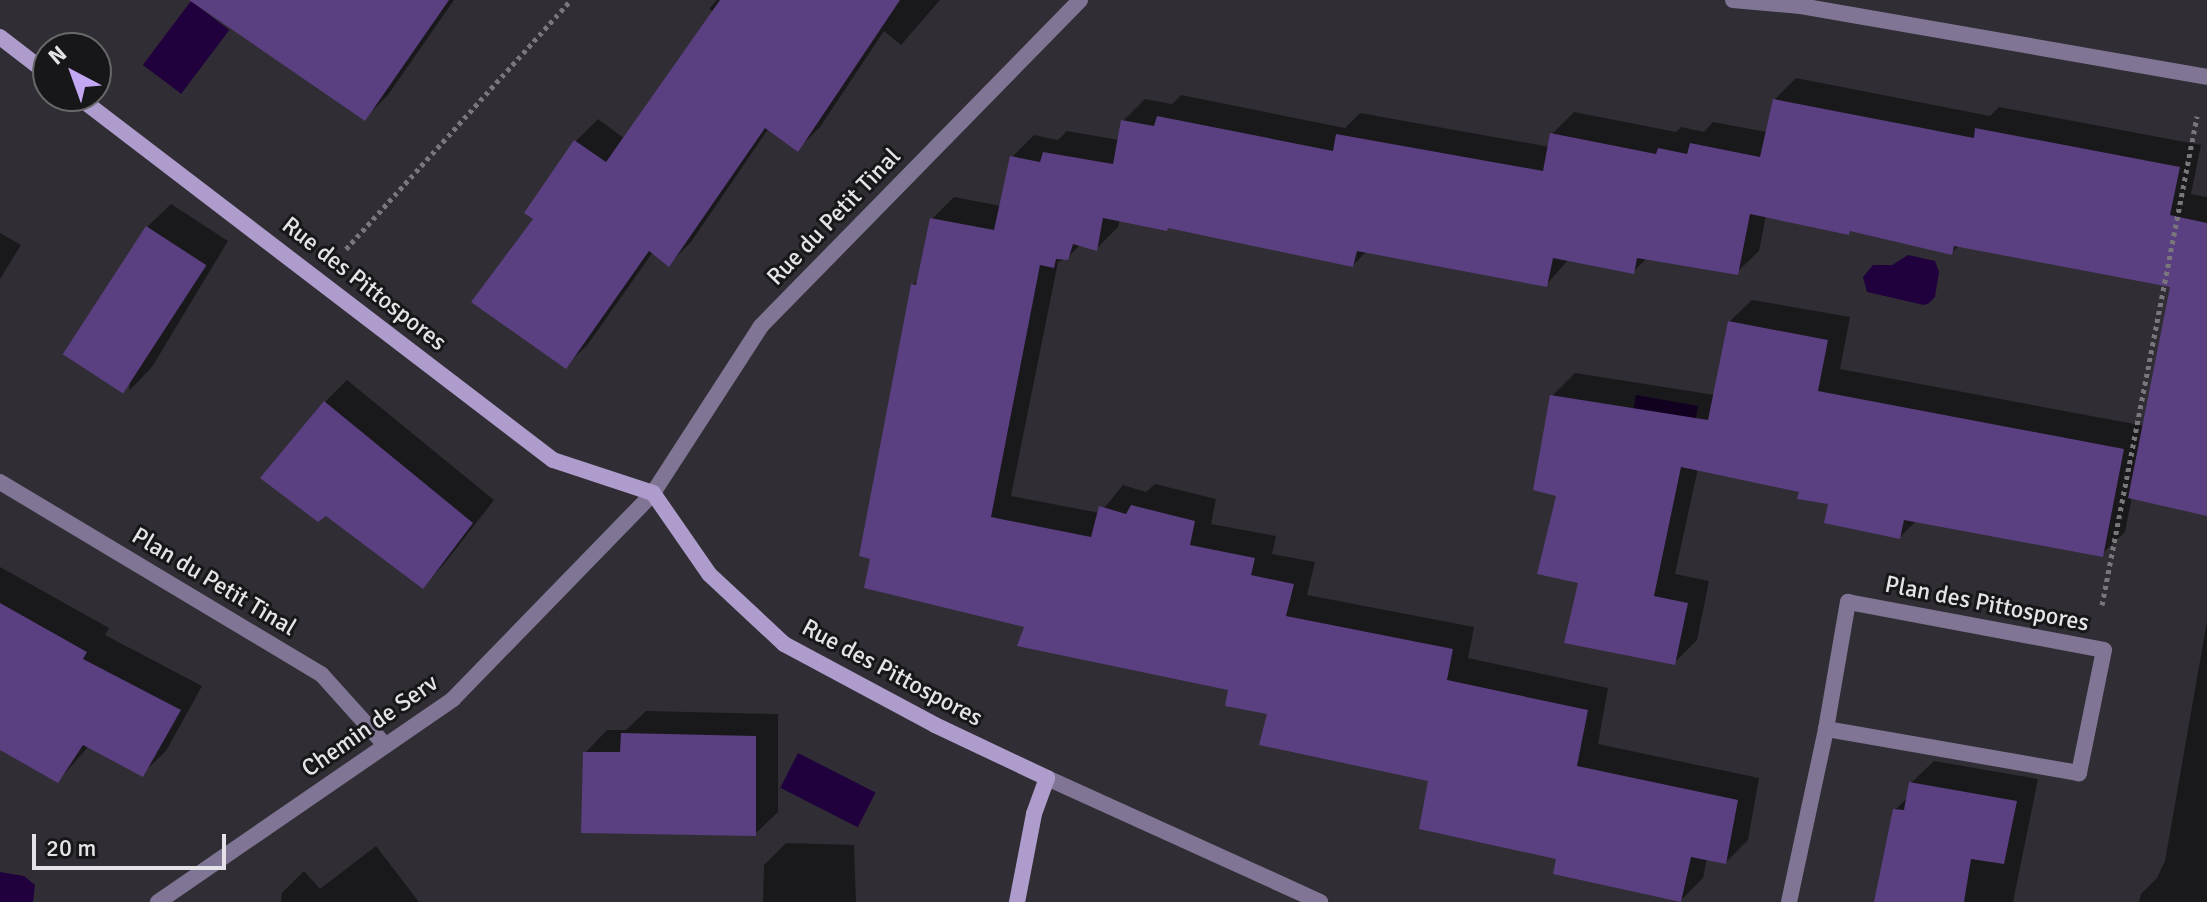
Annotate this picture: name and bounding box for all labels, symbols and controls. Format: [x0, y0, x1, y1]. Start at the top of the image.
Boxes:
north arrow [32, 32, 112, 112]
text: N [43, 40, 72, 70]
street label: Rue du Petit Tinal [761, 142, 907, 292]
street label: Rue des Pittospores [276, 211, 452, 357]
street label: Plan du Petit Tinal [127, 522, 301, 642]
street label: Plan des Pittospores [1882, 570, 2092, 638]
street label: Rue des Pittospores [797, 613, 987, 733]
street label: Chemin de Serv [296, 668, 444, 784]
scale bar [36, 818, 230, 868]
text: 20 m [46, 833, 96, 863]

